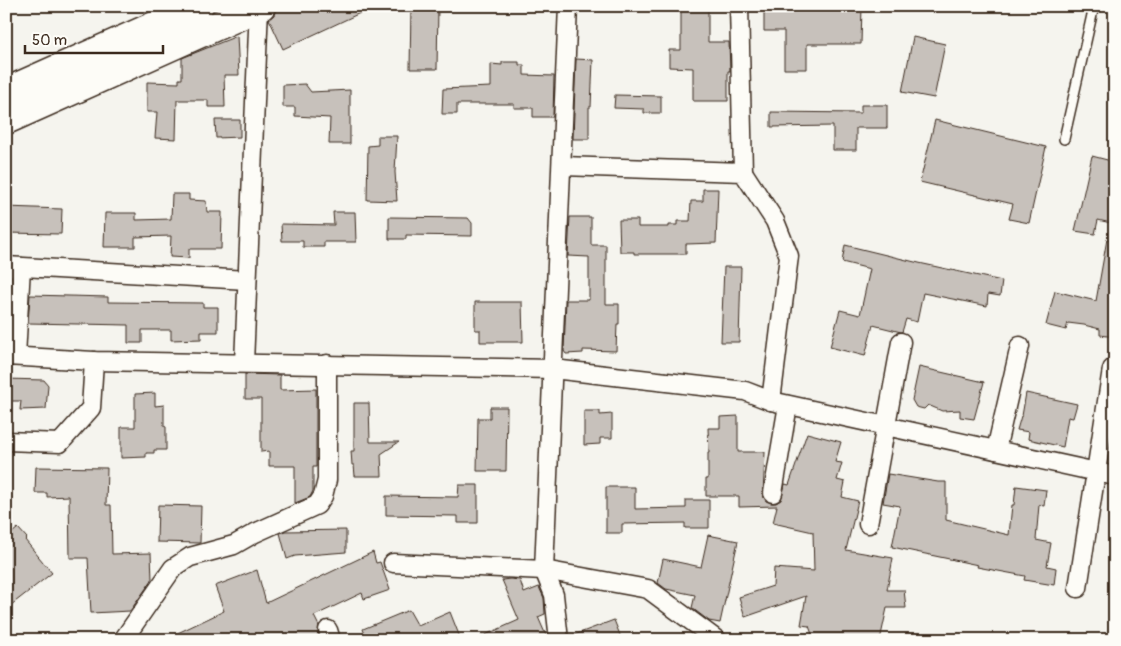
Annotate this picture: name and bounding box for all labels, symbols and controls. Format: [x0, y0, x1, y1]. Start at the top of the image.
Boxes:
scale bar [25, 22, 162, 54]
text: 50 m [32, 31, 67, 50]

